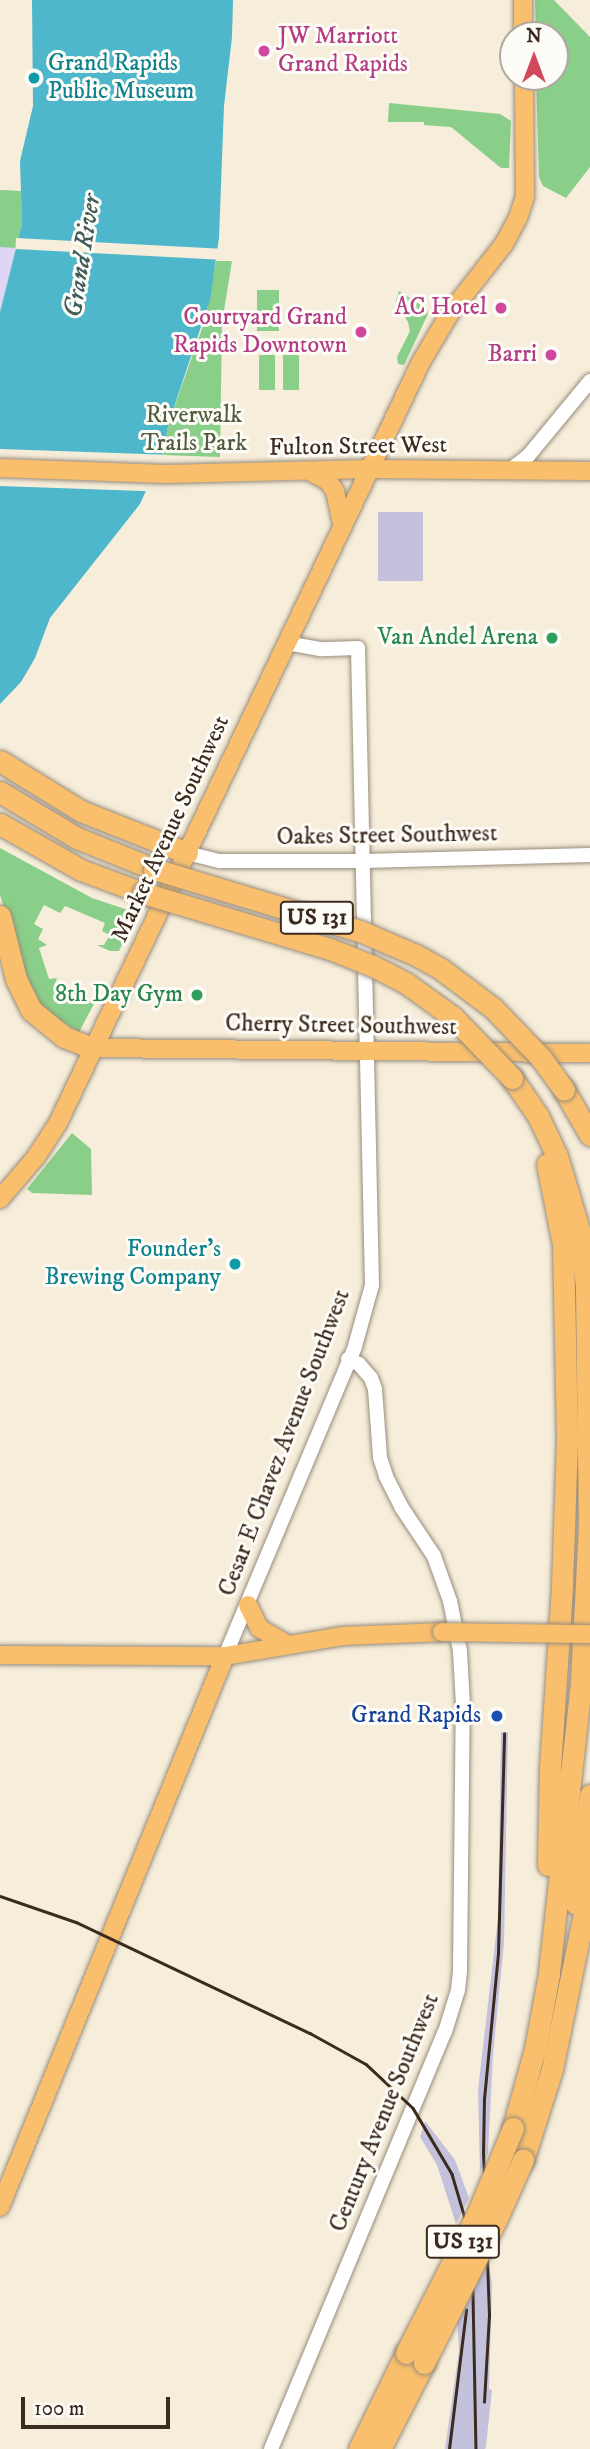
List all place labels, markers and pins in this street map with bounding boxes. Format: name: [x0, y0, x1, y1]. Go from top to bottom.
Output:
place label: JW Marriott Grand Rapids: [278, 23, 408, 79]
marker: JW Marriott Grand Rapids: [256, 43, 272, 59]
place label: Grand Rapids Public Museum: [48, 50, 194, 106]
marker: Grand Rapids Public Museum: [26, 70, 42, 86]
place label: AC Hotel: [395, 294, 487, 322]
marker: AC Hotel: [493, 300, 509, 316]
place label: Courtyard Grand Rapids Downtown: [173, 304, 347, 360]
marker: Courtyard Grand Rapids Downtown: [353, 324, 369, 340]
place label: Barri: [488, 341, 537, 369]
marker: Barri: [543, 347, 559, 363]
place label: Van Andel Arena: [378, 624, 538, 652]
marker: Van Andel Arena: [544, 630, 560, 646]
place label: 8th Day Gym: [55, 981, 183, 1009]
marker: 8th Day Gym: [189, 987, 205, 1003]
place label: Founder's Brewing Company: [45, 1236, 221, 1292]
marker: Founder's Brewing Company: [227, 1256, 243, 1272]
place label: Grand Rapids: [351, 1702, 481, 1730]
marker: Grand Rapids: [487, 1706, 507, 1726]

